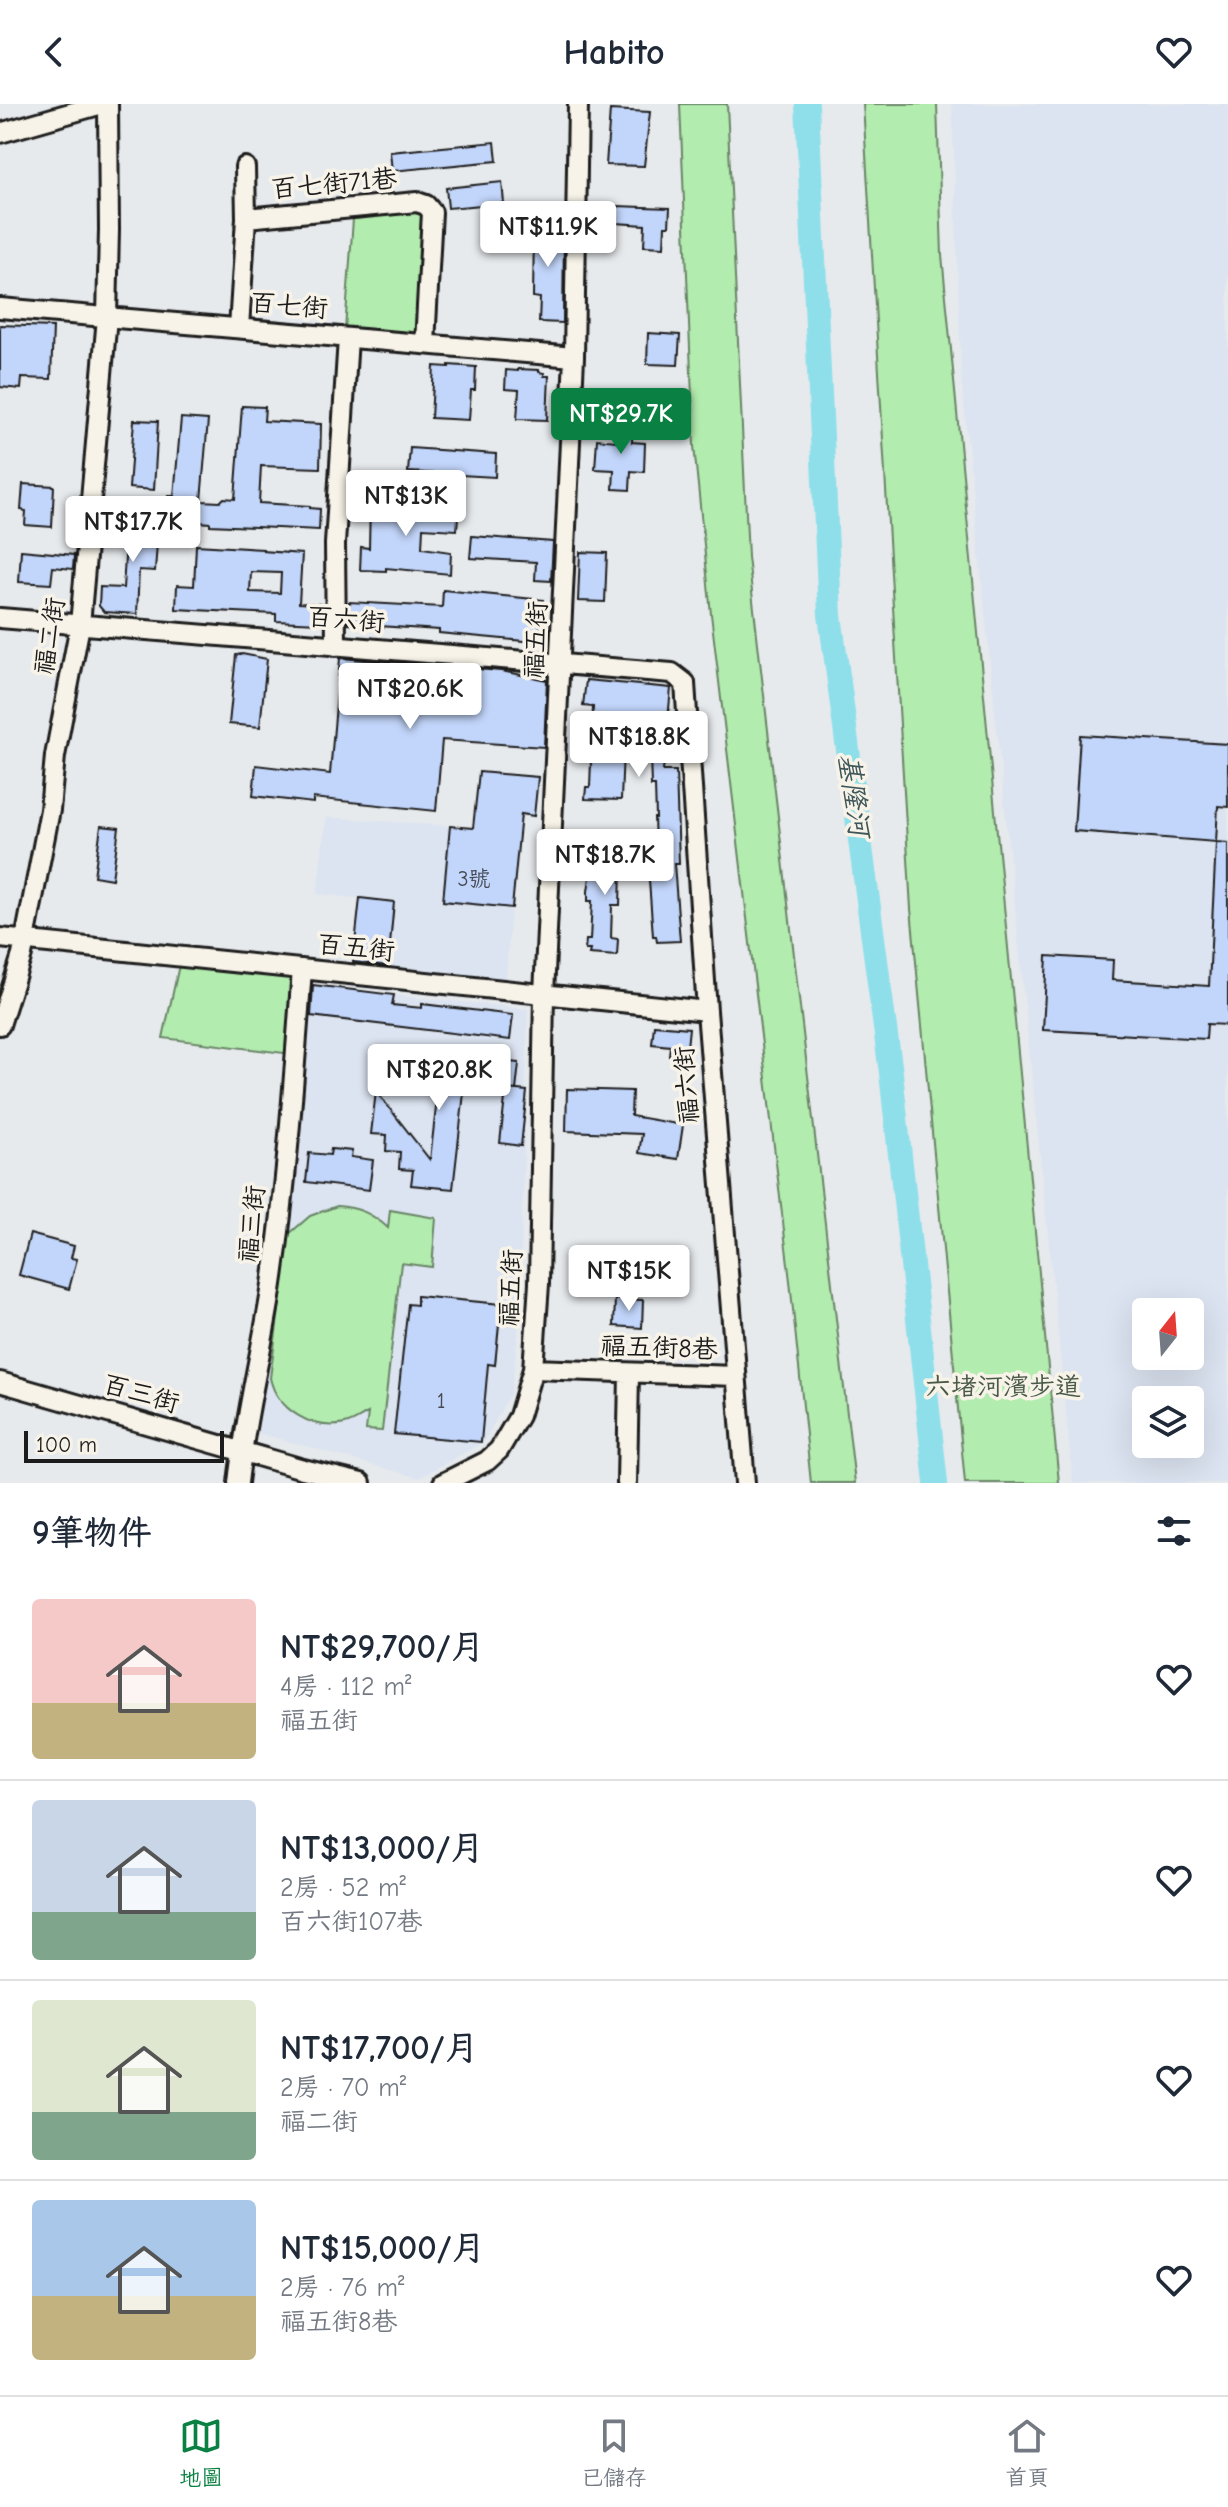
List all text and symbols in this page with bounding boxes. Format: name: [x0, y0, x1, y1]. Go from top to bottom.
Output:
icon: back: [32, 30, 76, 74]
icon: heart: [1152, 30, 1196, 74]
text: Habito: [563, 32, 665, 73]
street label: 百七街71巷: [270, 164, 398, 204]
pin: NT$11.9K: [465, 201, 631, 269]
text: NT$11.9K: [498, 212, 598, 242]
street label: 百七街: [249, 288, 329, 324]
pin: NT$29.7K: [538, 388, 704, 456]
text: NT$29.7K: [569, 399, 673, 429]
pin: NT$13K: [341, 470, 471, 538]
text: NT$13K: [364, 481, 448, 511]
pin: NT$17.7K: [50, 496, 216, 564]
text: NT$17.7K: [83, 507, 183, 537]
street label: 福二街: [29, 595, 71, 677]
street label: 福五街: [519, 600, 553, 680]
street label: 百六街: [306, 602, 386, 638]
pin: NT$20.6K: [327, 663, 493, 731]
text: NT$20.6K: [357, 674, 464, 704]
pin: NT$18.8K: [556, 711, 722, 779]
text: NT$18.8K: [588, 722, 690, 752]
water label: 基隆河: [832, 751, 876, 843]
pin: NT$18.7K: [522, 829, 688, 897]
text: NT$18.7K: [555, 840, 655, 870]
house number: 3號: [457, 866, 491, 892]
street label: 百五街: [316, 929, 396, 967]
pin: NT$20.8K: [356, 1044, 522, 1112]
street label: 福六街: [669, 1045, 705, 1125]
text: NT$20.8K: [386, 1055, 492, 1085]
street label: 福三街: [233, 1184, 271, 1264]
pin: NT$15K: [564, 1245, 694, 1313]
street label: 福五街: [494, 1248, 528, 1328]
text: NT$15K: [587, 1256, 671, 1286]
north arrow: [1132, 1298, 1204, 1370]
map controls: [1132, 1298, 1204, 1458]
street label: 福五街8巷: [600, 1331, 718, 1365]
street label: 百三街: [99, 1369, 183, 1419]
park label: 六堵河濱步道: [925, 1372, 1081, 1402]
button: layers: [1132, 1386, 1204, 1458]
house number: 1: [437, 1388, 445, 1414]
scale bar: [24, 1427, 224, 1463]
text: 100 m: [36, 1432, 97, 1458]
icon: filters: [1152, 1509, 1196, 1553]
text: 9筆物件: [32, 1513, 152, 1553]
text: NT$29,700/月: [280, 1627, 485, 1667]
icon: home: [96, 1631, 192, 1727]
icon: heart: [1152, 1657, 1196, 1701]
text: 4房 · 112 m²: [280, 1672, 411, 1702]
text: 福五街: [280, 1706, 358, 1736]
text: NT$13,000/月: [280, 1828, 484, 1868]
icon: home: [96, 1832, 192, 1928]
icon: heart: [1152, 1858, 1196, 1902]
text: 2房 · 52 m²: [280, 1873, 406, 1903]
text: 百六街107巷: [280, 1907, 422, 1937]
text: NT$17,700/月: [280, 2028, 479, 2068]
icon: home: [96, 2032, 192, 2128]
icon: heart: [1152, 2058, 1196, 2102]
text: 2房 · 70 m²: [280, 2073, 406, 2103]
text: 福二街: [280, 2107, 358, 2137]
text: NT$15,000/月: [280, 2228, 486, 2268]
icon: home: [96, 2232, 192, 2328]
icon: heart: [1152, 2258, 1196, 2302]
text: 2房 · 76 m²: [280, 2273, 404, 2303]
text: 福五街8巷: [280, 2307, 397, 2337]
tab: 地圖: [179, 2414, 223, 2491]
tab: 已儲存: [581, 2414, 647, 2491]
tab: 首頁: [1005, 2414, 1049, 2491]

